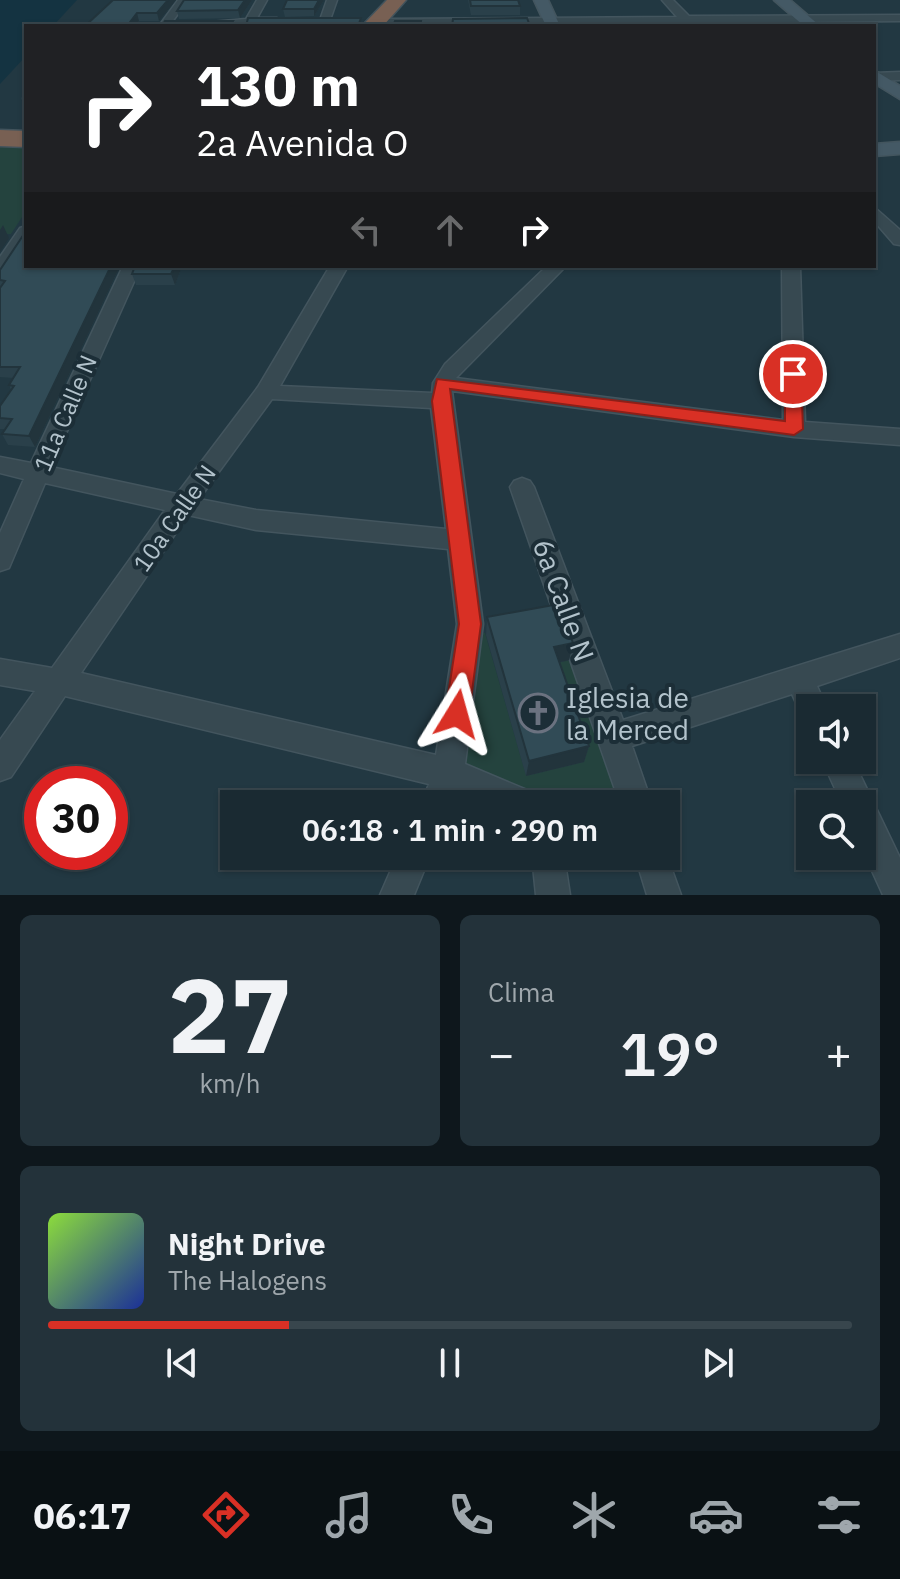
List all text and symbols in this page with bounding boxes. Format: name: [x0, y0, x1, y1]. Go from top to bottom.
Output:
text: 130 m: [196, 49, 360, 121]
icon: right: [64, 56, 168, 160]
text: 2a Avenida O: [196, 119, 408, 166]
icon: left: [344, 208, 388, 252]
icon: ahead: [428, 208, 472, 252]
icon: right: [512, 208, 556, 252]
pin: [759, 340, 827, 408]
street label: 11a Calle N: [26, 350, 104, 476]
icon: arrive: [771, 352, 815, 396]
street label: 10a Calle N: [125, 458, 223, 578]
street label: 6a Calle N: [525, 534, 603, 666]
position arrow: [415, 672, 499, 756]
place label: Iglesia de la Merced: [566, 679, 689, 748]
church icon: Iglesia de la Merced: [517, 692, 559, 734]
map controls: [796, 694, 876, 870]
button: sound: [796, 694, 876, 774]
speed limit sign: 30: [24, 766, 128, 870]
button: search: [796, 790, 876, 870]
text: 06:18 · 1 min · 290 m: [302, 810, 598, 849]
text: 27: [168, 946, 292, 1082]
text: Clima: [488, 975, 554, 1009]
text: 19°: [620, 1014, 720, 1093]
text: −: [488, 1025, 514, 1082]
text: +: [826, 1025, 852, 1082]
text: km/h: [199, 1066, 261, 1100]
text: Night Drive: [168, 1224, 326, 1263]
text: The Halogens: [168, 1263, 327, 1297]
icon: previous: [160, 1341, 204, 1385]
icon: pause: [428, 1341, 472, 1385]
icon: next: [696, 1341, 740, 1385]
icon: directions: [198, 1487, 254, 1543]
icon: music: [321, 1487, 377, 1543]
icon: phone: [443, 1487, 499, 1543]
icon: climate: [566, 1487, 622, 1543]
icon: car: [688, 1487, 744, 1543]
icon: filters: [811, 1487, 867, 1543]
text: 06:17: [33, 1492, 132, 1539]

